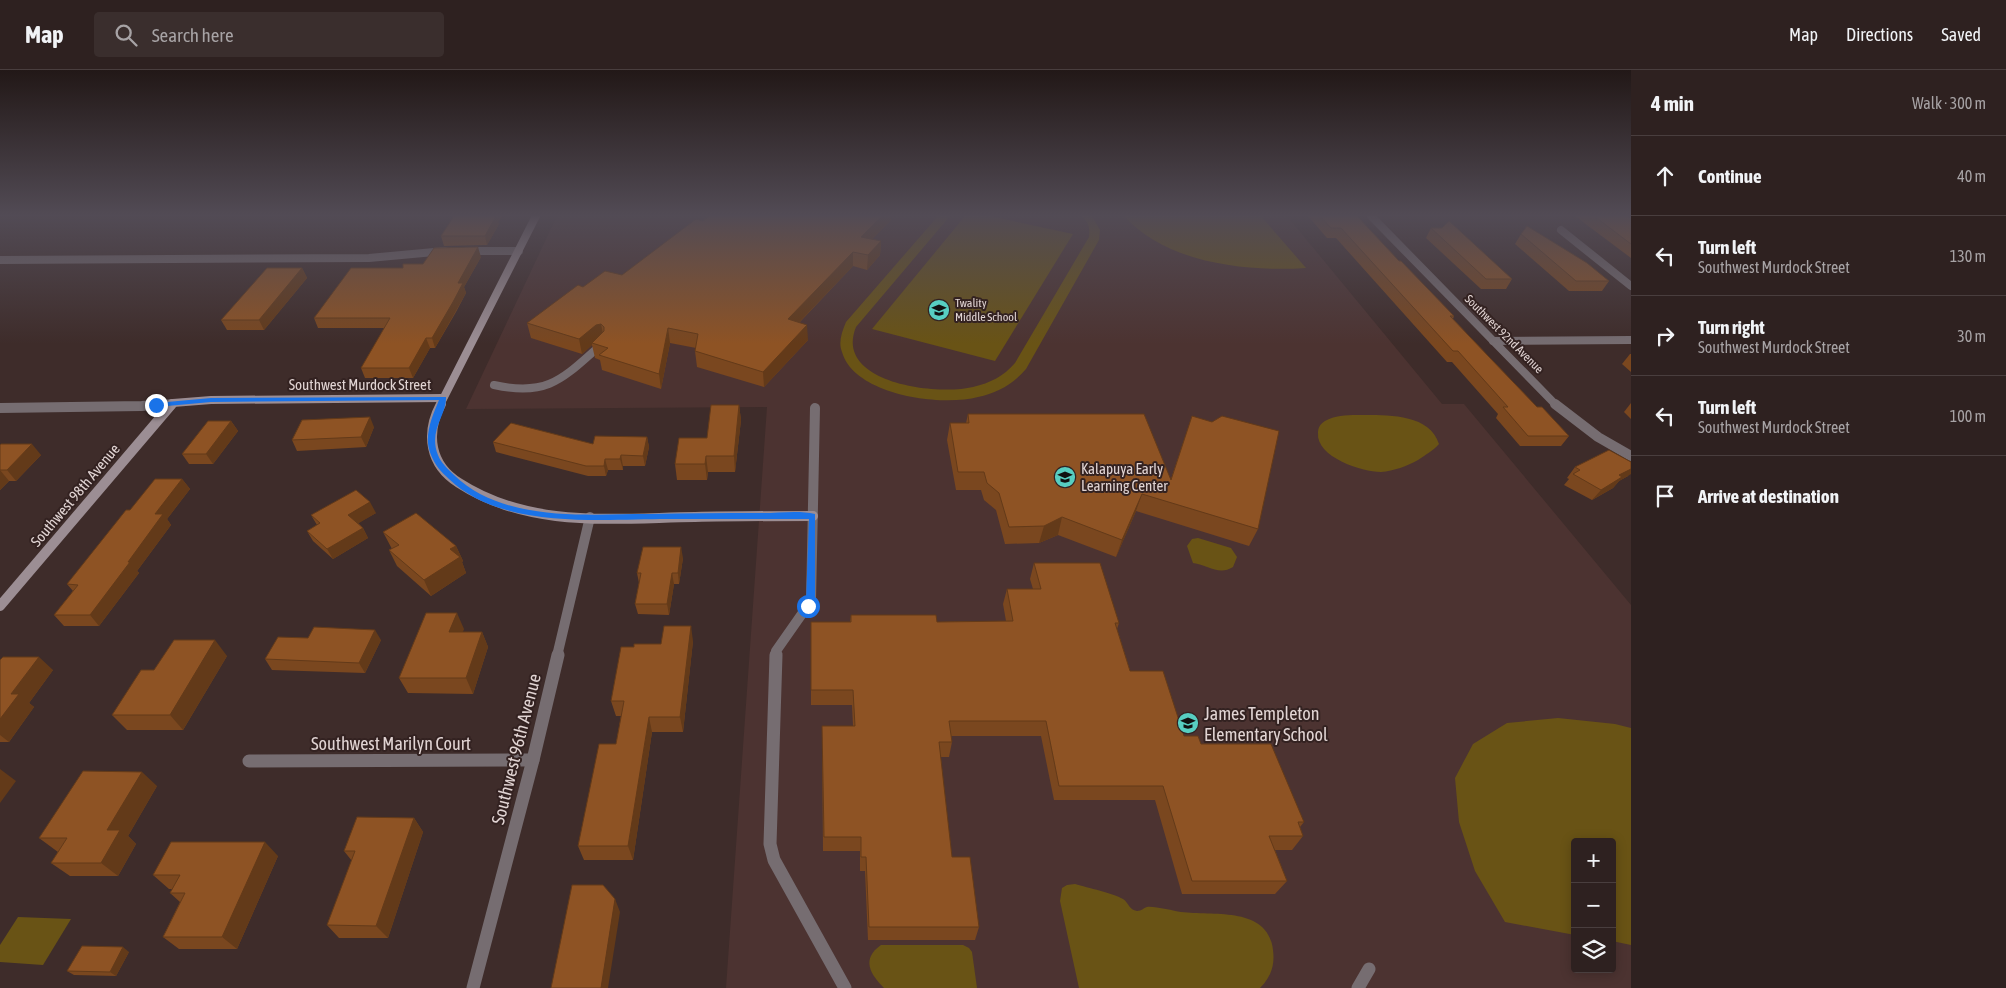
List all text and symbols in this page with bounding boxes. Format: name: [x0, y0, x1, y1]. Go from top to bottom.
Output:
search box: [94, 12, 444, 57]
text: Map: [25, 21, 64, 48]
icon: search: [112, 21, 140, 49]
text: Search here: [152, 24, 234, 46]
text: Map: [1789, 24, 1818, 45]
text: Directions: [1846, 24, 1913, 45]
text: Saved: [1941, 24, 1981, 45]
text: 4 min: [1651, 91, 1694, 115]
text: Walk · 300 m: [1912, 94, 1986, 112]
icon: ahead: [1651, 162, 1679, 190]
text: Continue: [1698, 165, 1762, 187]
text: 40 m: [1957, 167, 1986, 185]
text: Turn left: [1698, 236, 1756, 258]
icon: left: [1651, 242, 1679, 270]
text: 130 m: [1950, 247, 1986, 265]
text: Southwest Murdock Street: [1698, 258, 1850, 276]
street label: Southwest 92nd Avenue: [1462, 292, 1546, 376]
place label: Twality Middle School: [955, 296, 1018, 324]
school or university icon: Twality Middle School: [927, 298, 951, 322]
text: Turn right: [1698, 316, 1765, 338]
icon: right: [1651, 322, 1679, 350]
text: 30 m: [1957, 327, 1986, 345]
text: Southwest Murdock Street: [1698, 338, 1850, 356]
street label: Southwest Murdock Street: [289, 376, 431, 393]
route end: [145, 394, 168, 417]
text: Turn left: [1698, 396, 1756, 418]
icon: left: [1651, 402, 1679, 430]
text: 100 m: [1950, 407, 1986, 425]
text: Southwest Murdock Street: [1698, 418, 1850, 436]
street label: Southwest 98th Avenue: [27, 440, 123, 550]
place label: Kalapuya Early Learning Center: [1081, 460, 1168, 494]
school or university icon: Kalapuya Early Learning Center: [1053, 465, 1077, 489]
icon: arrive: [1651, 482, 1679, 510]
text: Arrive at destination: [1698, 485, 1839, 507]
route start: [797, 595, 820, 618]
street label: Southwest 96th Avenue: [487, 672, 545, 826]
place label: James Templeton Elementary School: [1204, 703, 1328, 745]
school or university icon: James Templeton Elementary School: [1176, 711, 1200, 735]
street label: Southwest Marilyn Court: [311, 733, 471, 754]
map controls: [1571, 838, 1616, 973]
button: +: [1571, 838, 1616, 883]
button: −: [1571, 883, 1616, 928]
button: layers: [1571, 928, 1616, 973]

